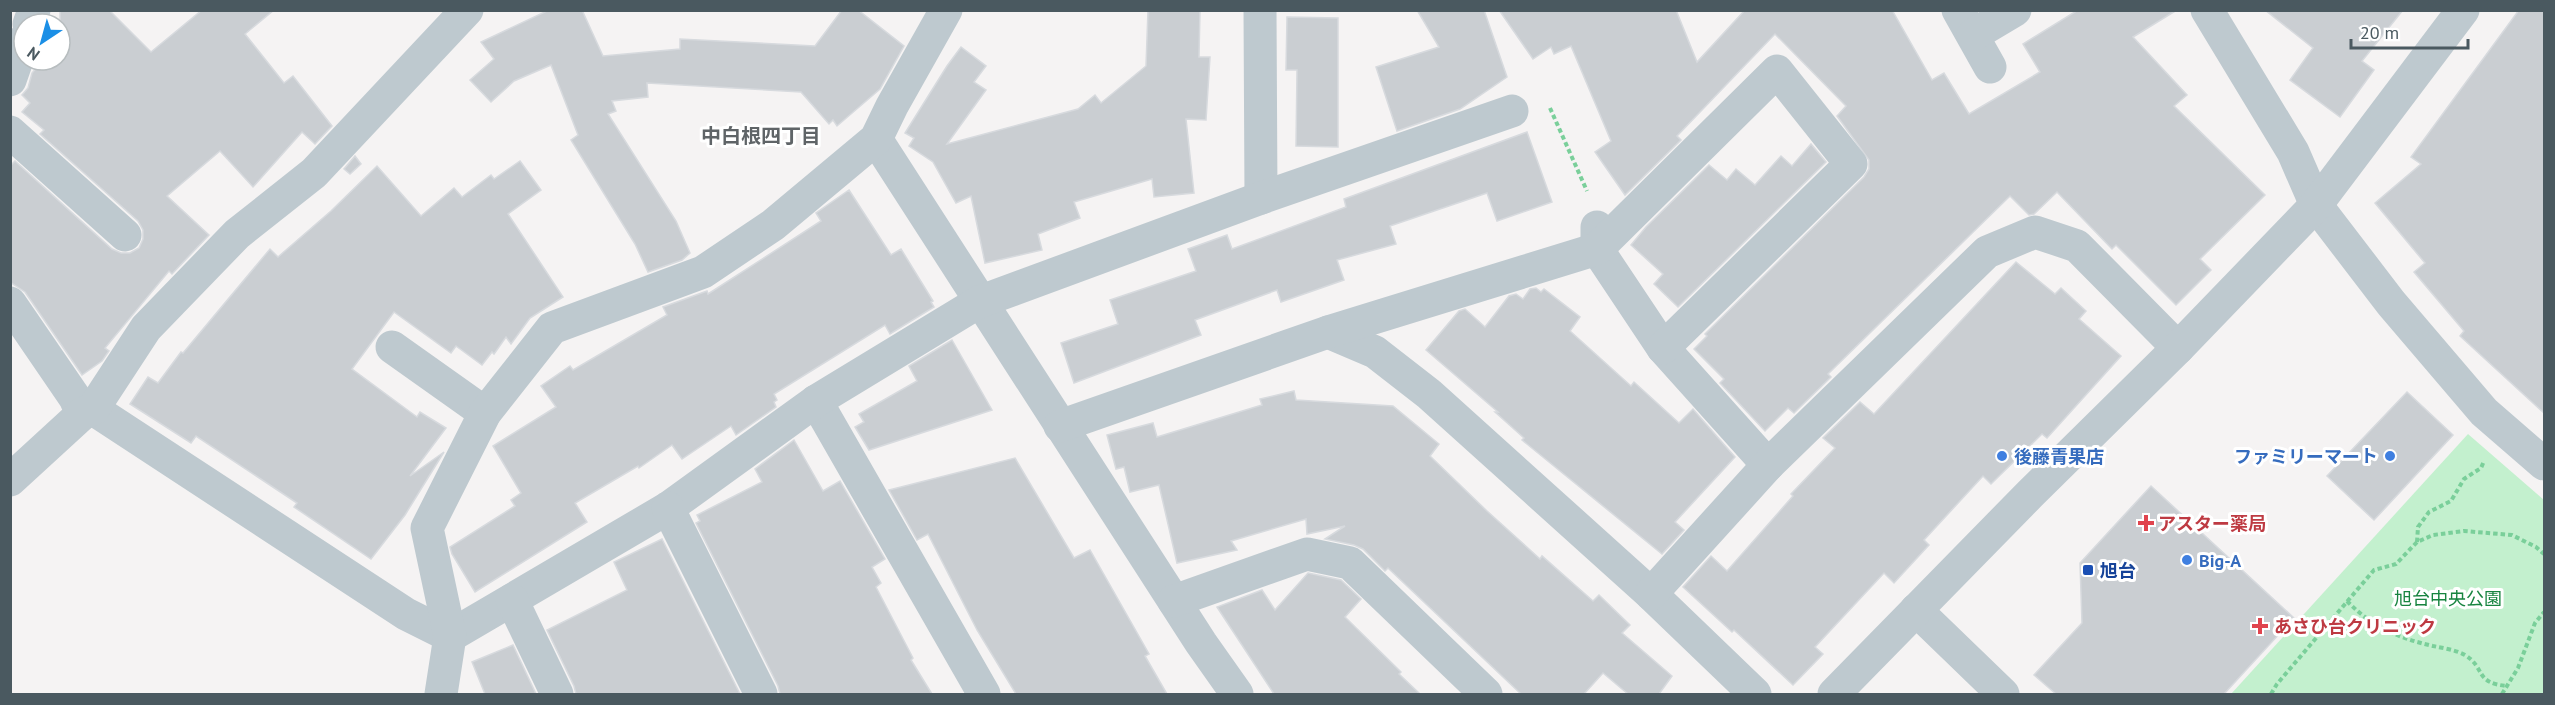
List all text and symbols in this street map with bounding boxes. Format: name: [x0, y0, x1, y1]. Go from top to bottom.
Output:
north arrow: [12, 12, 72, 72]
scale bar: [2351, 12, 2468, 50]
text: 20 m: [2360, 21, 2399, 44]
text: N: [23, 43, 43, 65]
district label: 中白根四丁目: [701, 123, 821, 149]
place label: 後藤青果店: [2014, 445, 2104, 468]
place label: ファミリーマート: [2234, 445, 2378, 468]
marker: 後藤青果店: [1995, 449, 2009, 463]
marker: ファミリーマート: [2383, 449, 2397, 463]
place label: アスター薬局: [2158, 512, 2266, 535]
marker: アスター薬局: [2139, 516, 2153, 530]
place label: Big-A: [2199, 549, 2241, 572]
marker: Big-A: [2180, 553, 2194, 567]
place label: 旭台: [2100, 559, 2136, 582]
marker: 旭台: [2081, 563, 2095, 577]
park label: 旭台中央公園: [2394, 587, 2502, 610]
place label: あさひ台クリニック: [2274, 615, 2436, 638]
marker: あさひ台クリニック: [2251, 617, 2269, 635]

